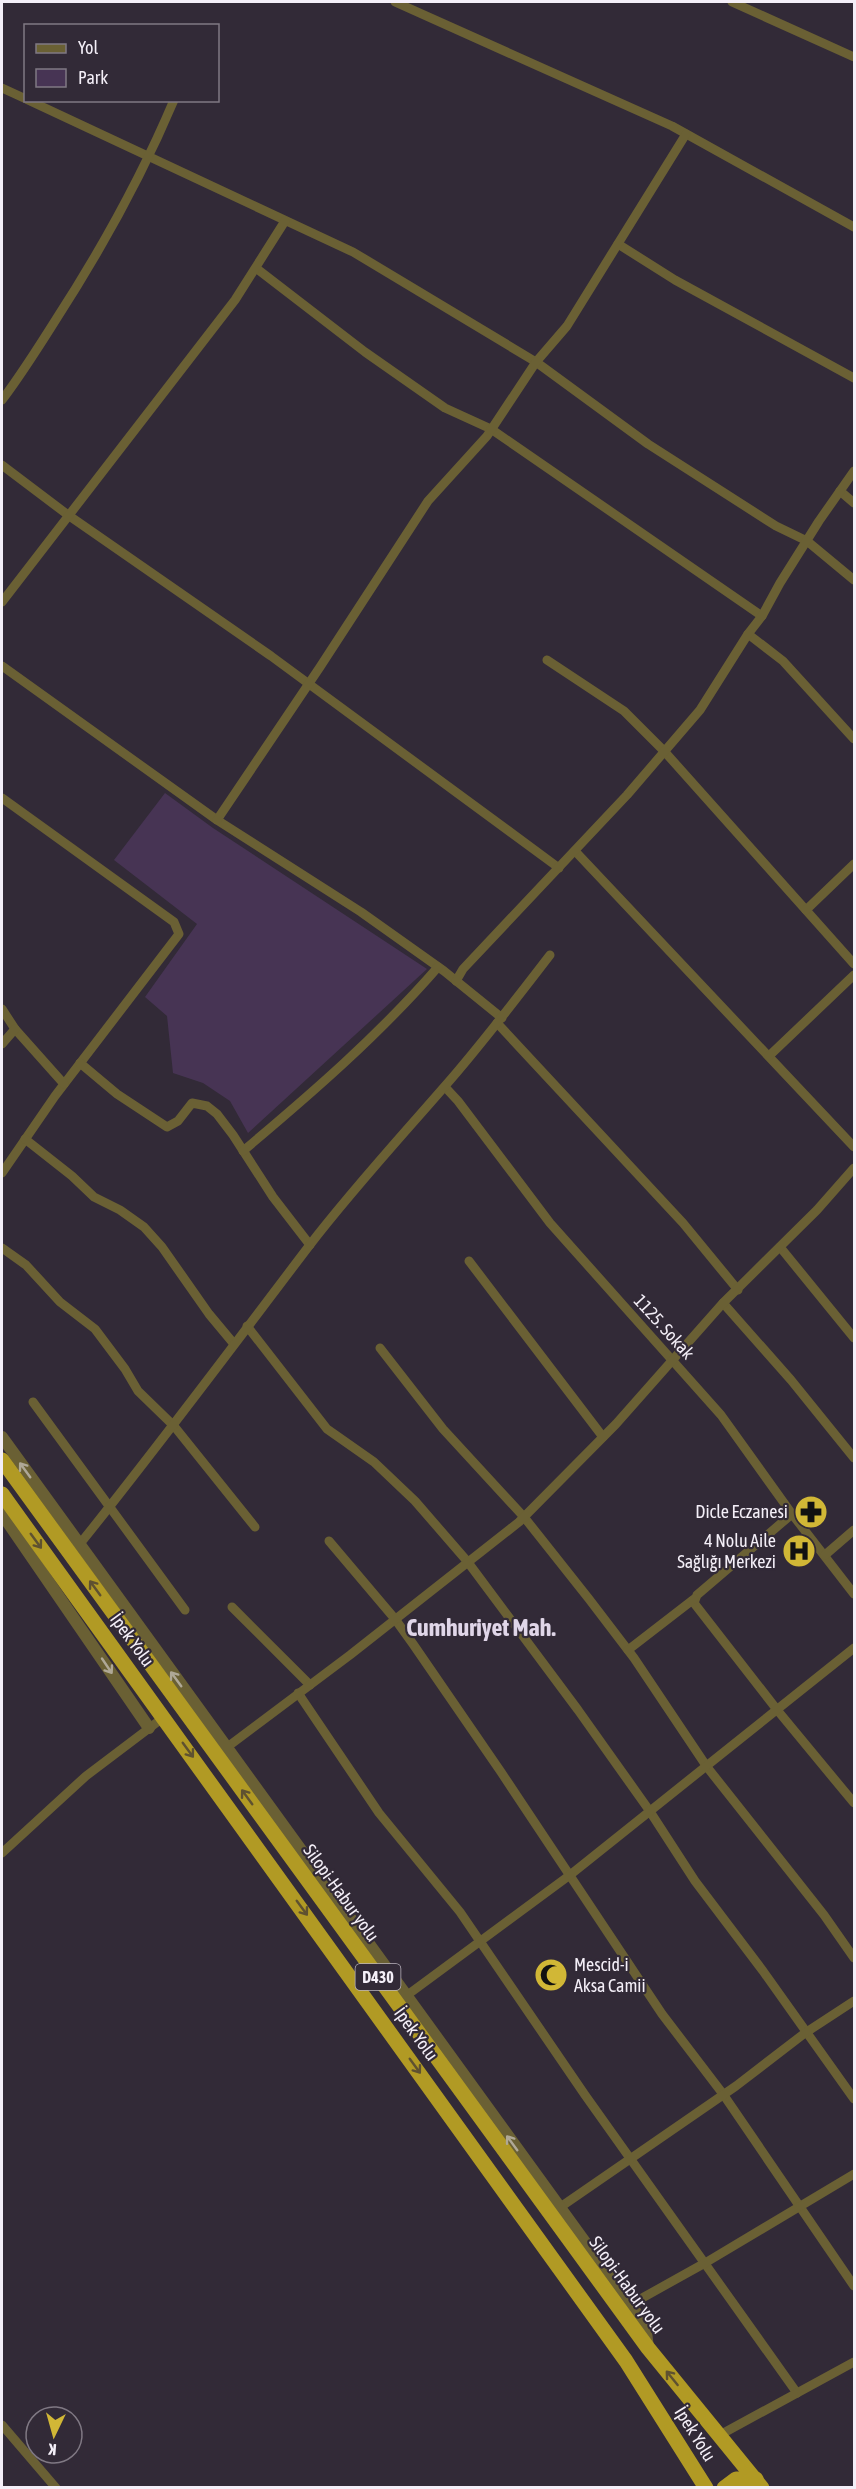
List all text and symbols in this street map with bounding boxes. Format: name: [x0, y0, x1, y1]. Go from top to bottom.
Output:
legend: [24, 24, 219, 102]
text: Yol: [78, 37, 98, 58]
text: Park: [78, 67, 108, 88]
street label: 1125. Sokak: [630, 1290, 699, 1363]
one-way arrow: [19, 1463, 31, 1479]
pharmacy icon: Dicle Eczanesi: [793, 1494, 829, 1530]
place label: Dicle Eczanesi: [695, 1501, 788, 1522]
place label: 4 Nolu Aile Sağlığı Merkezi: [677, 1530, 776, 1572]
one-way arrow: [30, 1532, 42, 1548]
hospital icon: 4 Nolu Aile Sağlığı Merkezi: [781, 1533, 817, 1569]
one-way arrow: [88, 1581, 101, 1597]
street label: İpek Yolu: [106, 1609, 159, 1670]
district label: Cumhuriyet Mah.: [406, 1614, 556, 1641]
one-way arrow: [101, 1657, 113, 1674]
one-way arrow: [170, 1672, 182, 1688]
one-way arrow: [181, 1741, 194, 1757]
one-way arrow: [240, 1789, 253, 1805]
street label: Silopi-Habur yolu: [299, 1840, 384, 1945]
one-way arrow: [295, 1899, 308, 1915]
place label: Mescid-i Aksa Camii: [574, 1954, 646, 1996]
mosque icon: Mescid-i Aksa Camii: [533, 1957, 569, 1993]
road number: D430: [356, 1964, 400, 1990]
street label: İpek Yolu: [390, 2003, 443, 2064]
one-way arrow: [409, 2058, 421, 2074]
one-way arrow: [506, 2136, 518, 2152]
street label: Silopi-Habur yolu: [585, 2232, 670, 2337]
one-way arrow: [665, 2370, 678, 2386]
street label: İpek Yolu: [670, 2402, 720, 2465]
north arrow: [24, 2405, 84, 2465]
text: K: [48, 2441, 57, 2459]

